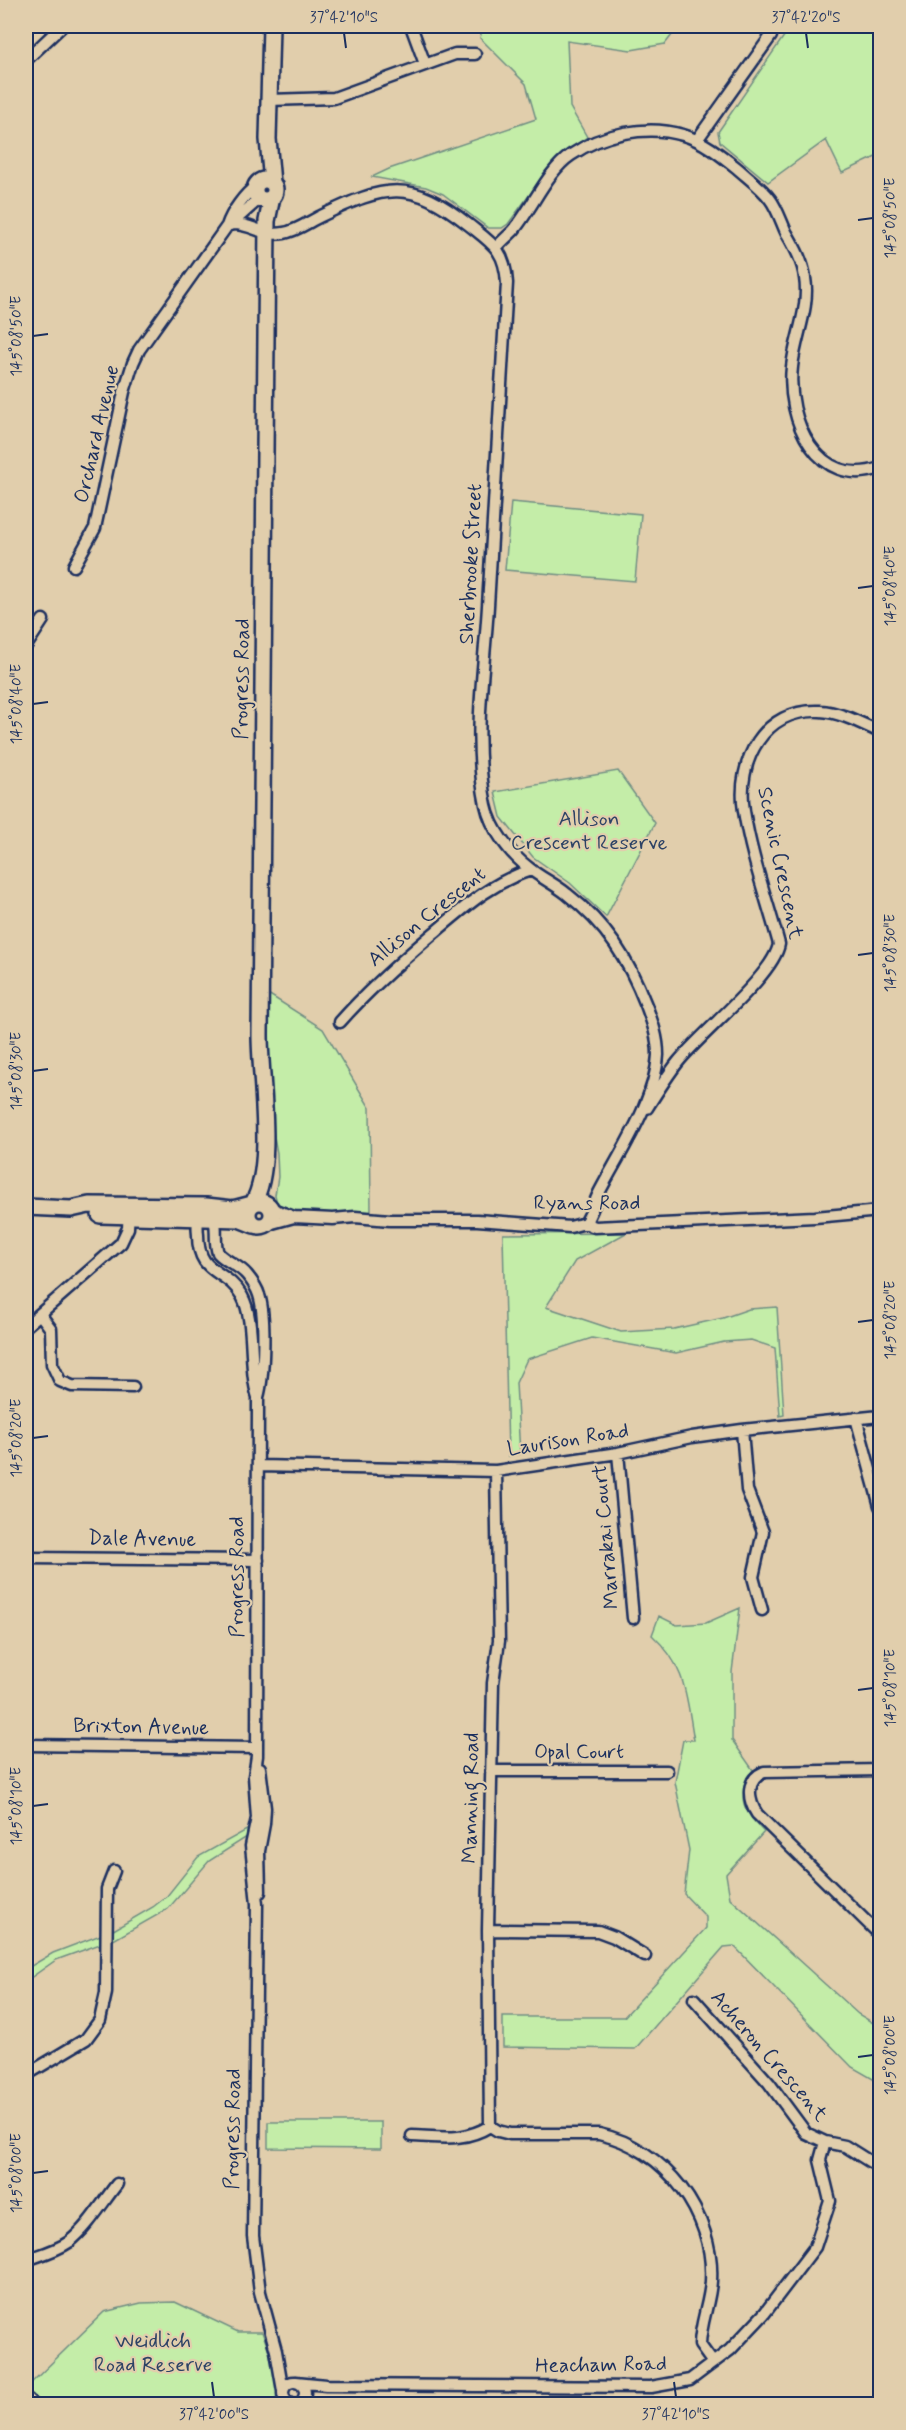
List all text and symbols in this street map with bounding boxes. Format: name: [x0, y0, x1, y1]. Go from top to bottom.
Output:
text: 37°42'10"S: [310, 8, 378, 28]
text: 37°42'20"S: [772, 8, 840, 28]
text: 145°08'50"E: [881, 177, 901, 258]
text: 145°08'50"E: [7, 295, 27, 376]
street label: Orchard Avenue: [68, 362, 126, 506]
street label: Sherbrooke Street: [453, 483, 489, 645]
text: 145°08'40"E: [881, 545, 901, 626]
street label: Progress Road: [227, 618, 257, 740]
text: 145°08'40"E: [7, 663, 27, 744]
street label: Scenic Crescent: [750, 784, 810, 942]
park label: Allison Crescent Reserve: [511, 805, 667, 857]
street label: Allison Crescent: [362, 861, 492, 973]
text: 145°08'30"E: [881, 913, 901, 992]
text: 145°08'30"E: [7, 1031, 27, 1110]
street label: Ryans Road: [533, 1189, 641, 1217]
text: 145°08'20"E: [881, 1280, 901, 1360]
text: 145°08'20"E: [7, 1398, 27, 1478]
street label: Laurison Road: [505, 1417, 631, 1463]
street label: Marrakai Court: [586, 1463, 626, 1611]
street label: Progress Road: [223, 1516, 251, 1638]
street label: Dale Avenue: [88, 1524, 197, 1554]
text: 145°08'10"E: [881, 1649, 901, 1727]
street label: Brixton Avenue: [73, 1712, 209, 1742]
street label: Manning Road: [456, 1732, 488, 1864]
street label: Opal Court: [534, 1738, 624, 1766]
text: 145°08'10"E: [7, 1767, 27, 1845]
street label: Acheron Crescent: [704, 1984, 834, 2128]
text: 145°08'00"E: [881, 2015, 901, 2095]
street label: Progress Road: [218, 2068, 248, 2190]
text: 145°08'00"E: [7, 2133, 27, 2213]
park label: Weidlich Road Reserve: [94, 2327, 212, 2379]
street label: Heacham Road: [535, 2350, 667, 2380]
text: 37°42'00"S: [179, 2405, 249, 2425]
text: 37°42'10"S: [642, 2405, 710, 2425]

